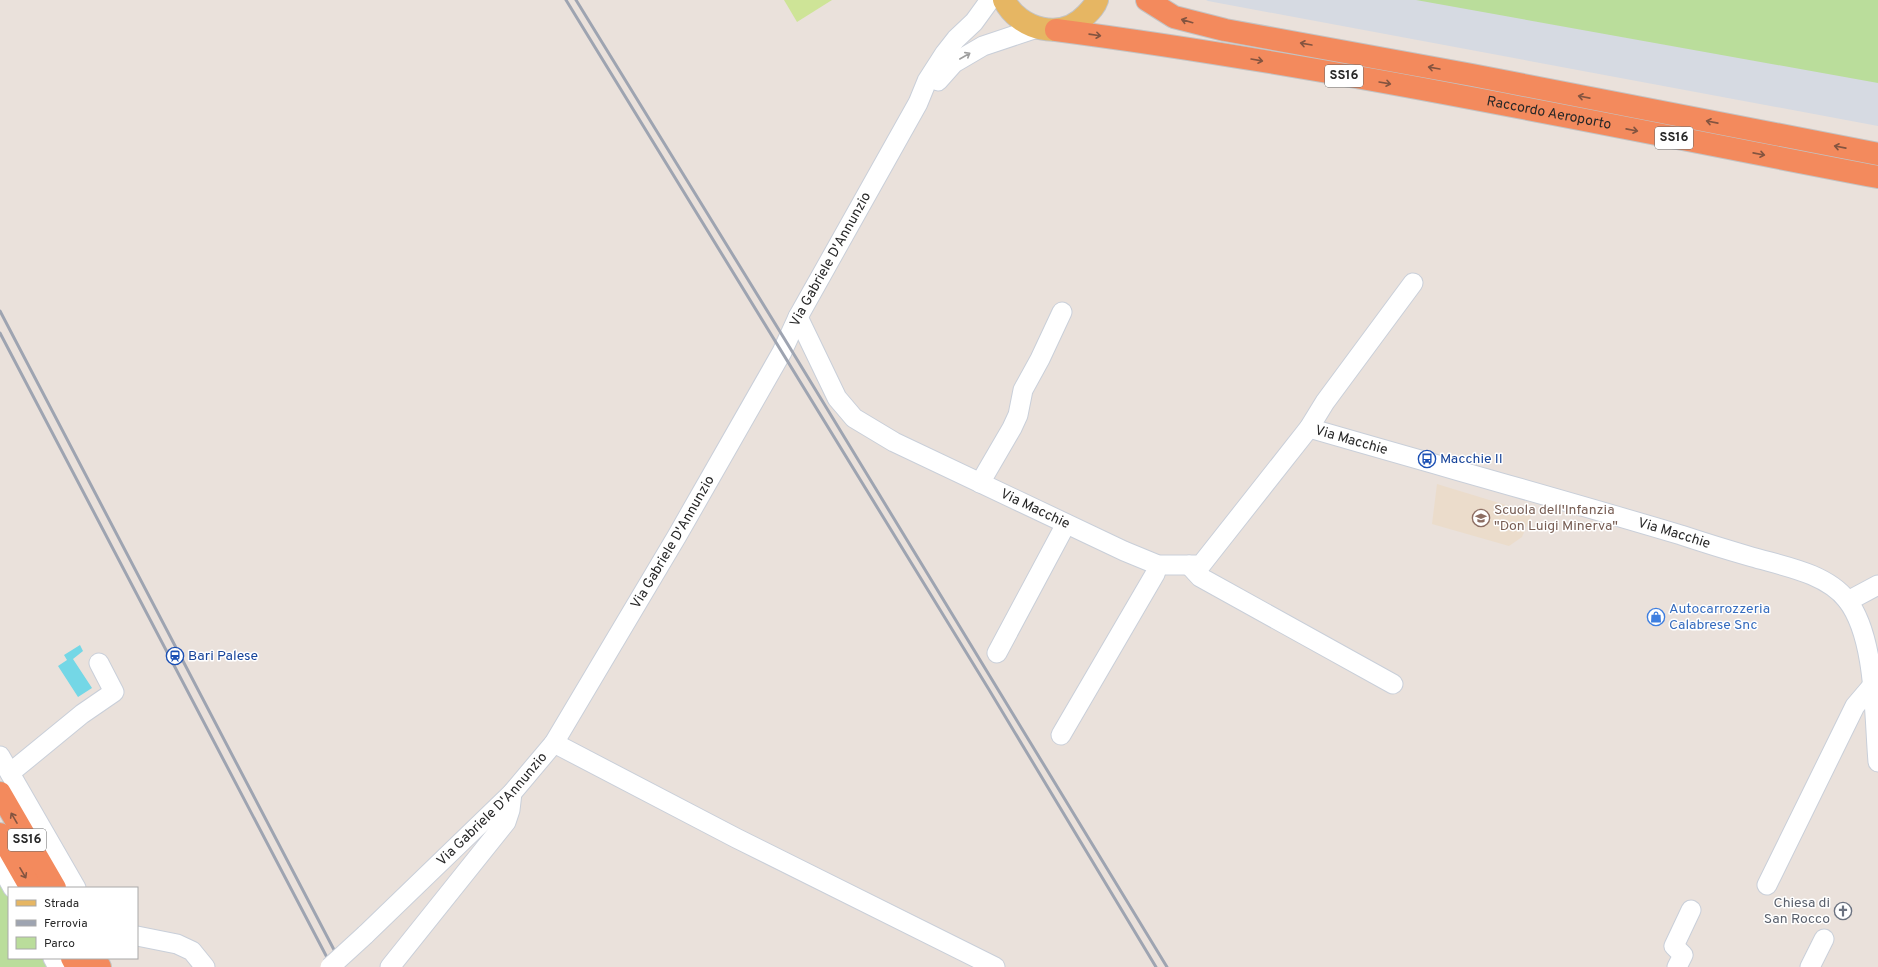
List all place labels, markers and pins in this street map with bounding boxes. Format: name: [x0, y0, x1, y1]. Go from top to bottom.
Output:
bus stop icon: Macchie II: [1417, 449, 1437, 469]
place label: Macchie II: [1440, 451, 1503, 468]
place label: Scuola dell'Infanzia "Don Luigi Minerva": [1494, 502, 1618, 535]
school or university icon: Scuola dell'Infanzia "Don Luigi Minerva": [1471, 508, 1491, 528]
place label: Autocarrozzeria Calabrese Snc: [1669, 601, 1770, 634]
shop icon: Autocarrozzeria Calabrese Snc: [1646, 607, 1666, 627]
station icon: Bari Palese: [165, 646, 185, 666]
place label: Bari Palese: [188, 648, 258, 665]
place label: Chiesa di San Rocco: [1764, 895, 1830, 928]
church icon: Chiesa di San Rocco: [1833, 901, 1853, 921]

